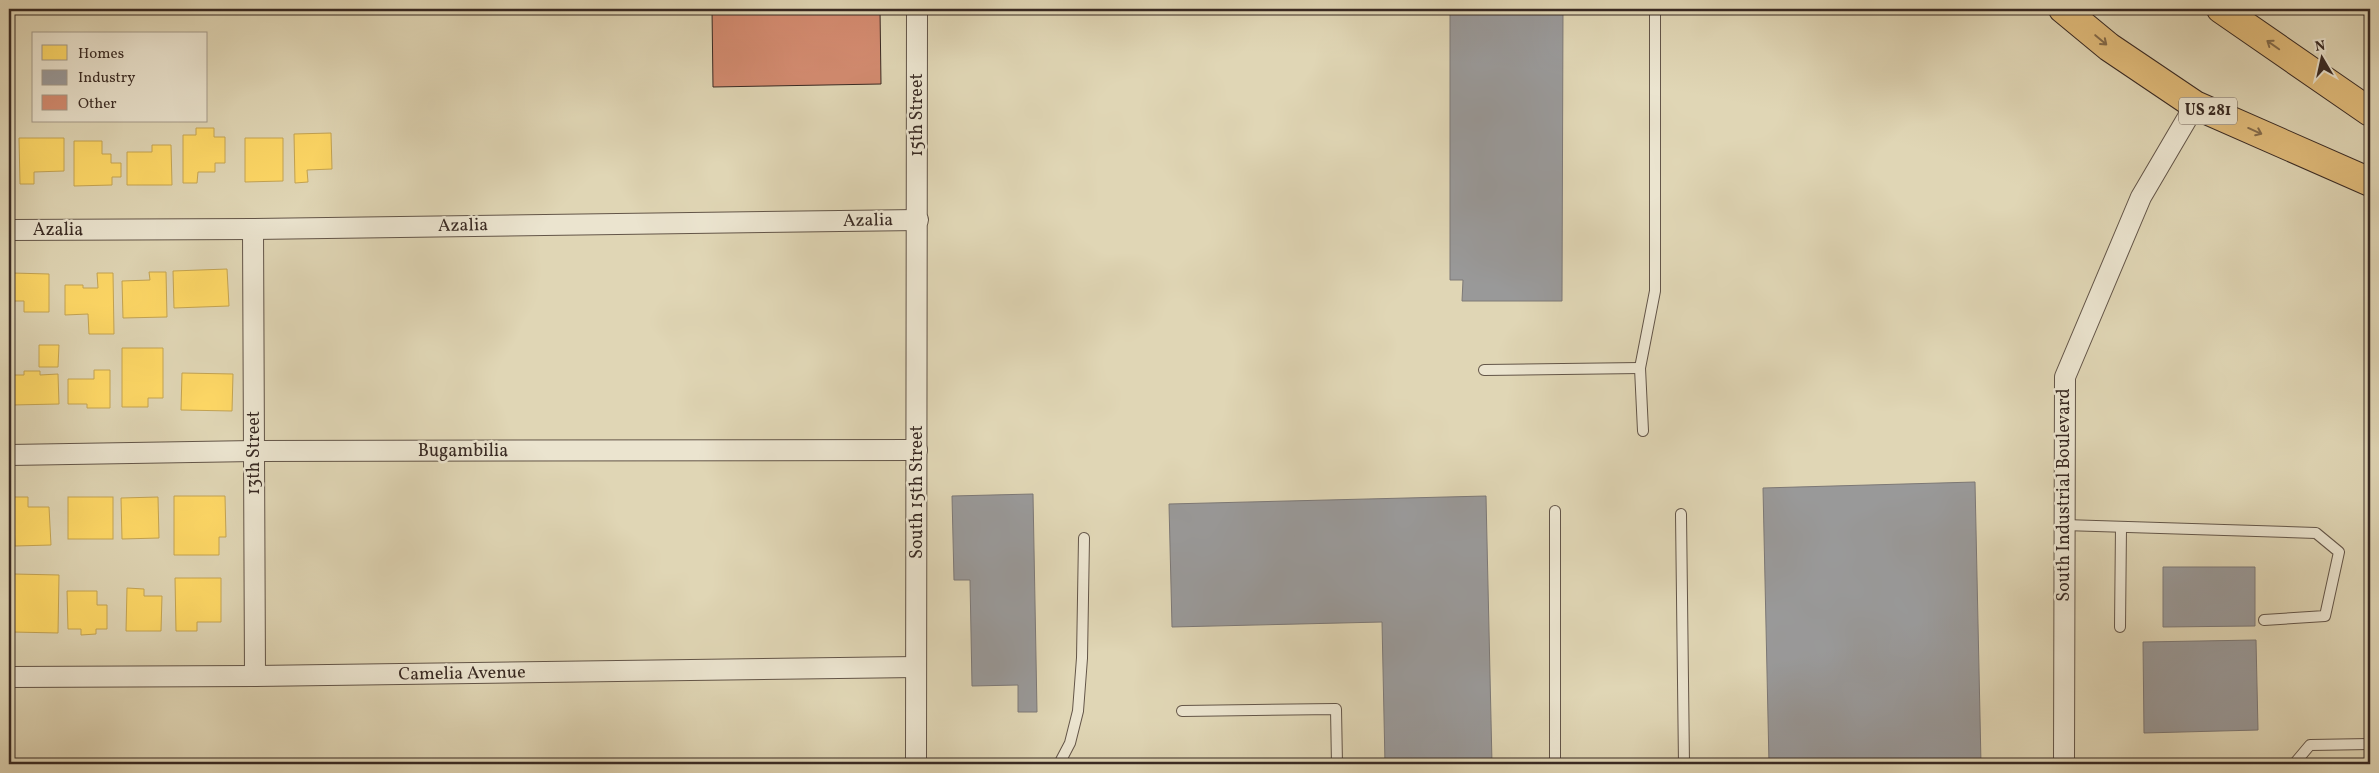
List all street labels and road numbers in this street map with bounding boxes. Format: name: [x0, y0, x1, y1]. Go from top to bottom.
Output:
street label: 15th Street: [905, 73, 930, 157]
road number: US 281: [2179, 98, 2237, 124]
street label: Azalia: [843, 208, 893, 234]
street label: Azalia: [438, 213, 488, 239]
street label: Azalia: [33, 218, 83, 243]
street label: South Industrial Boulevard: [2052, 388, 2077, 602]
street label: 13th Street: [242, 411, 267, 495]
street label: South 15th Street: [905, 425, 930, 559]
street label: Bugambilia: [418, 439, 508, 464]
street label: Camelia Avenue: [398, 660, 526, 688]

